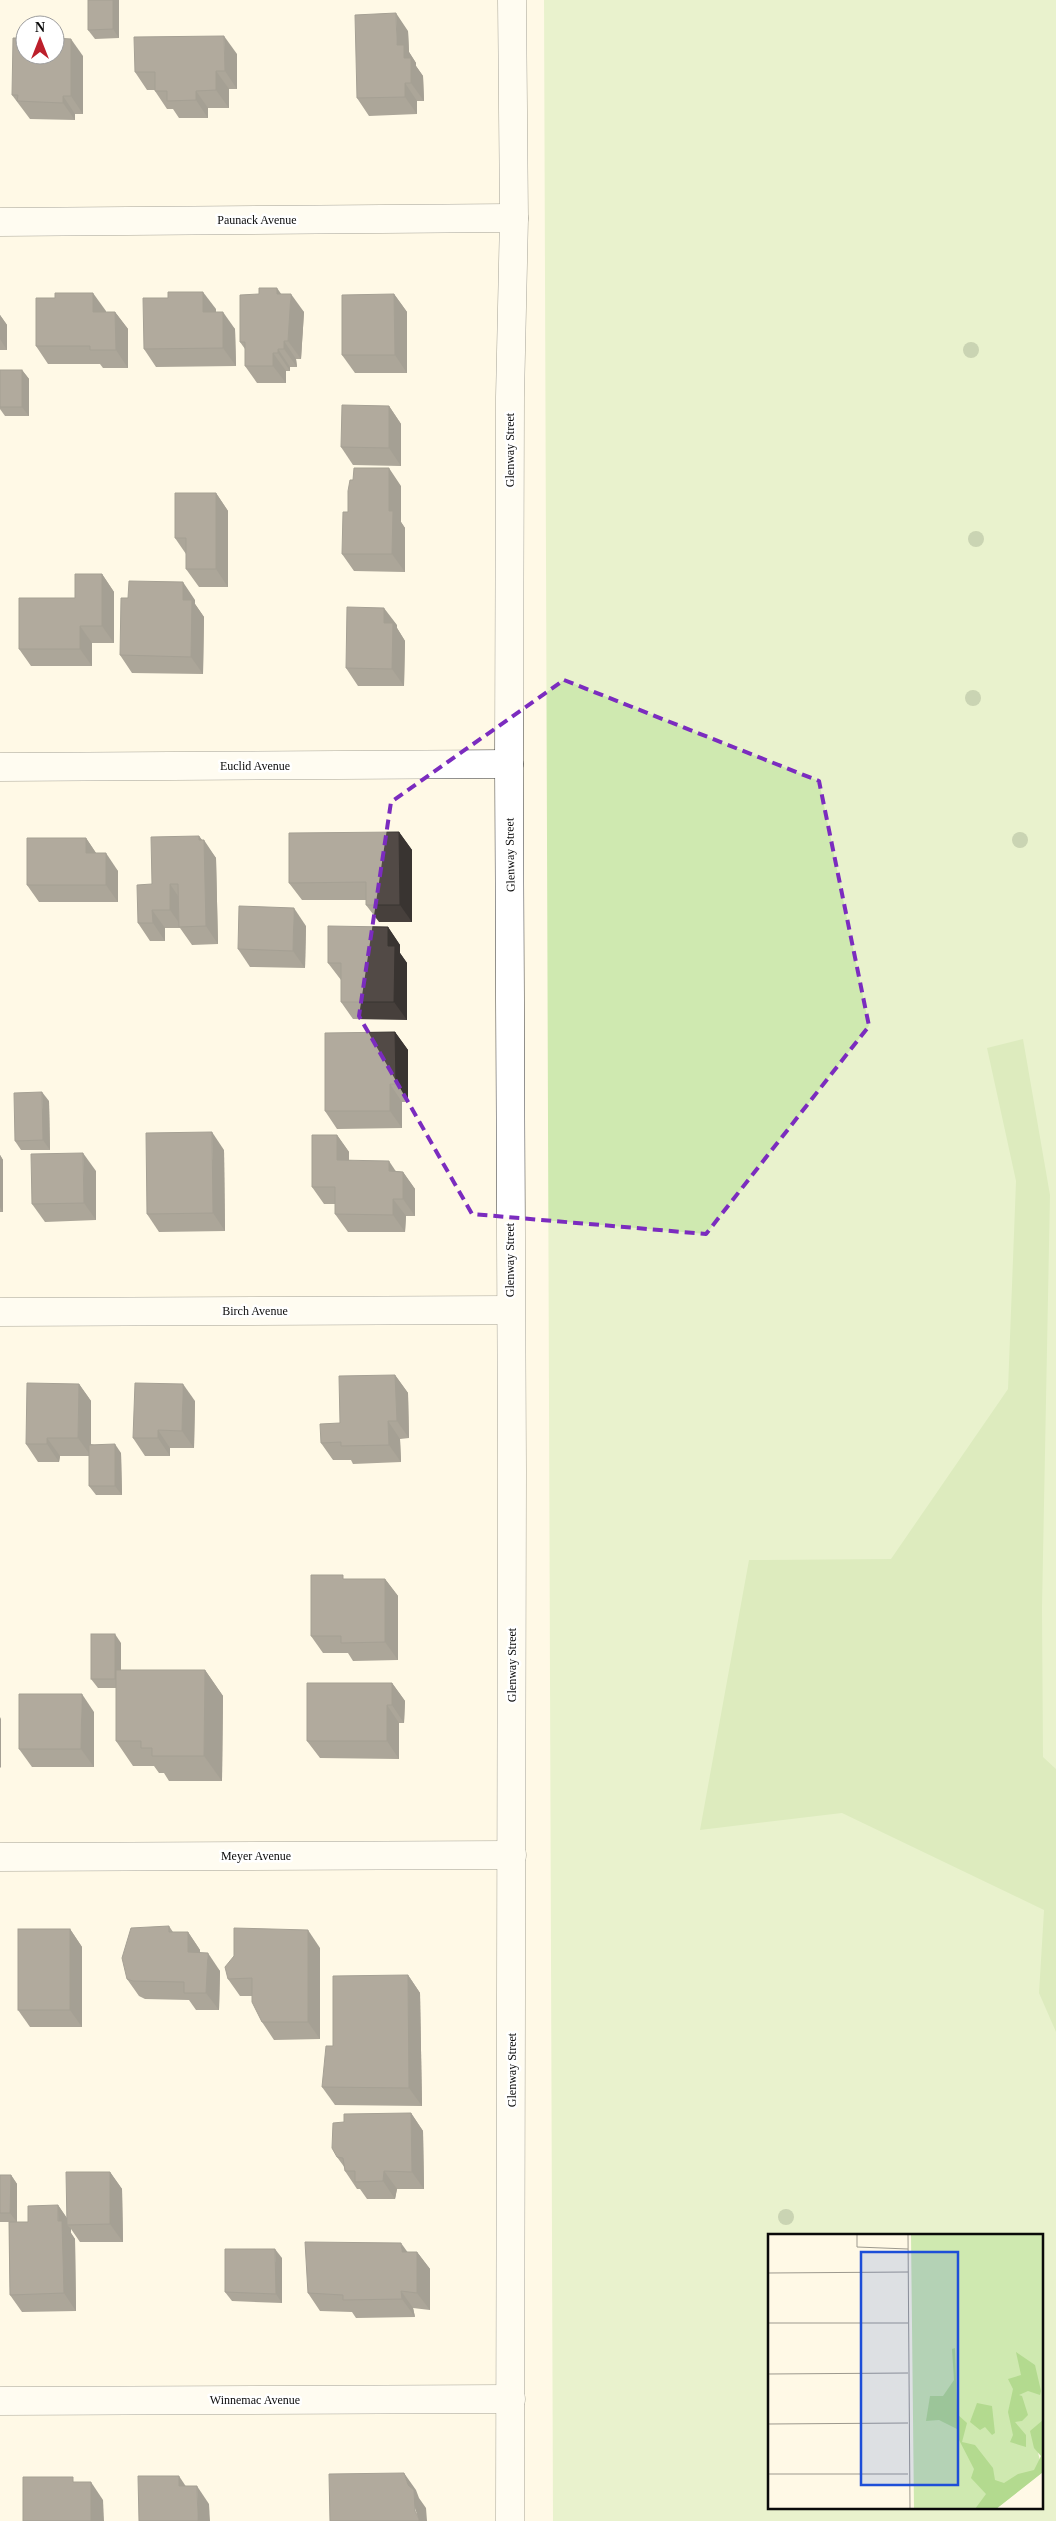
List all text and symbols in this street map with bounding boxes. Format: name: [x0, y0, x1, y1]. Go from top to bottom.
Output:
north arrow: [15, 15, 65, 65]
text: N: [35, 20, 45, 35]
street label: Paunack Avenue: [217, 213, 297, 227]
street label: Glenway Street: [503, 412, 517, 487]
street label: Euclid Avenue: [220, 759, 290, 773]
street label: Glenway Street: [502, 817, 518, 892]
street label: Glenway Street: [503, 1222, 517, 1297]
street label: Birch Avenue: [222, 1304, 288, 1318]
street label: Glenway Street: [505, 1627, 519, 1702]
street label: Meyer Avenue: [221, 1849, 291, 1863]
street label: Glenway Street: [505, 2032, 519, 2107]
inset map: [768, 2234, 1044, 2508]
street label: Winnemac Avenue: [210, 2393, 300, 2407]

